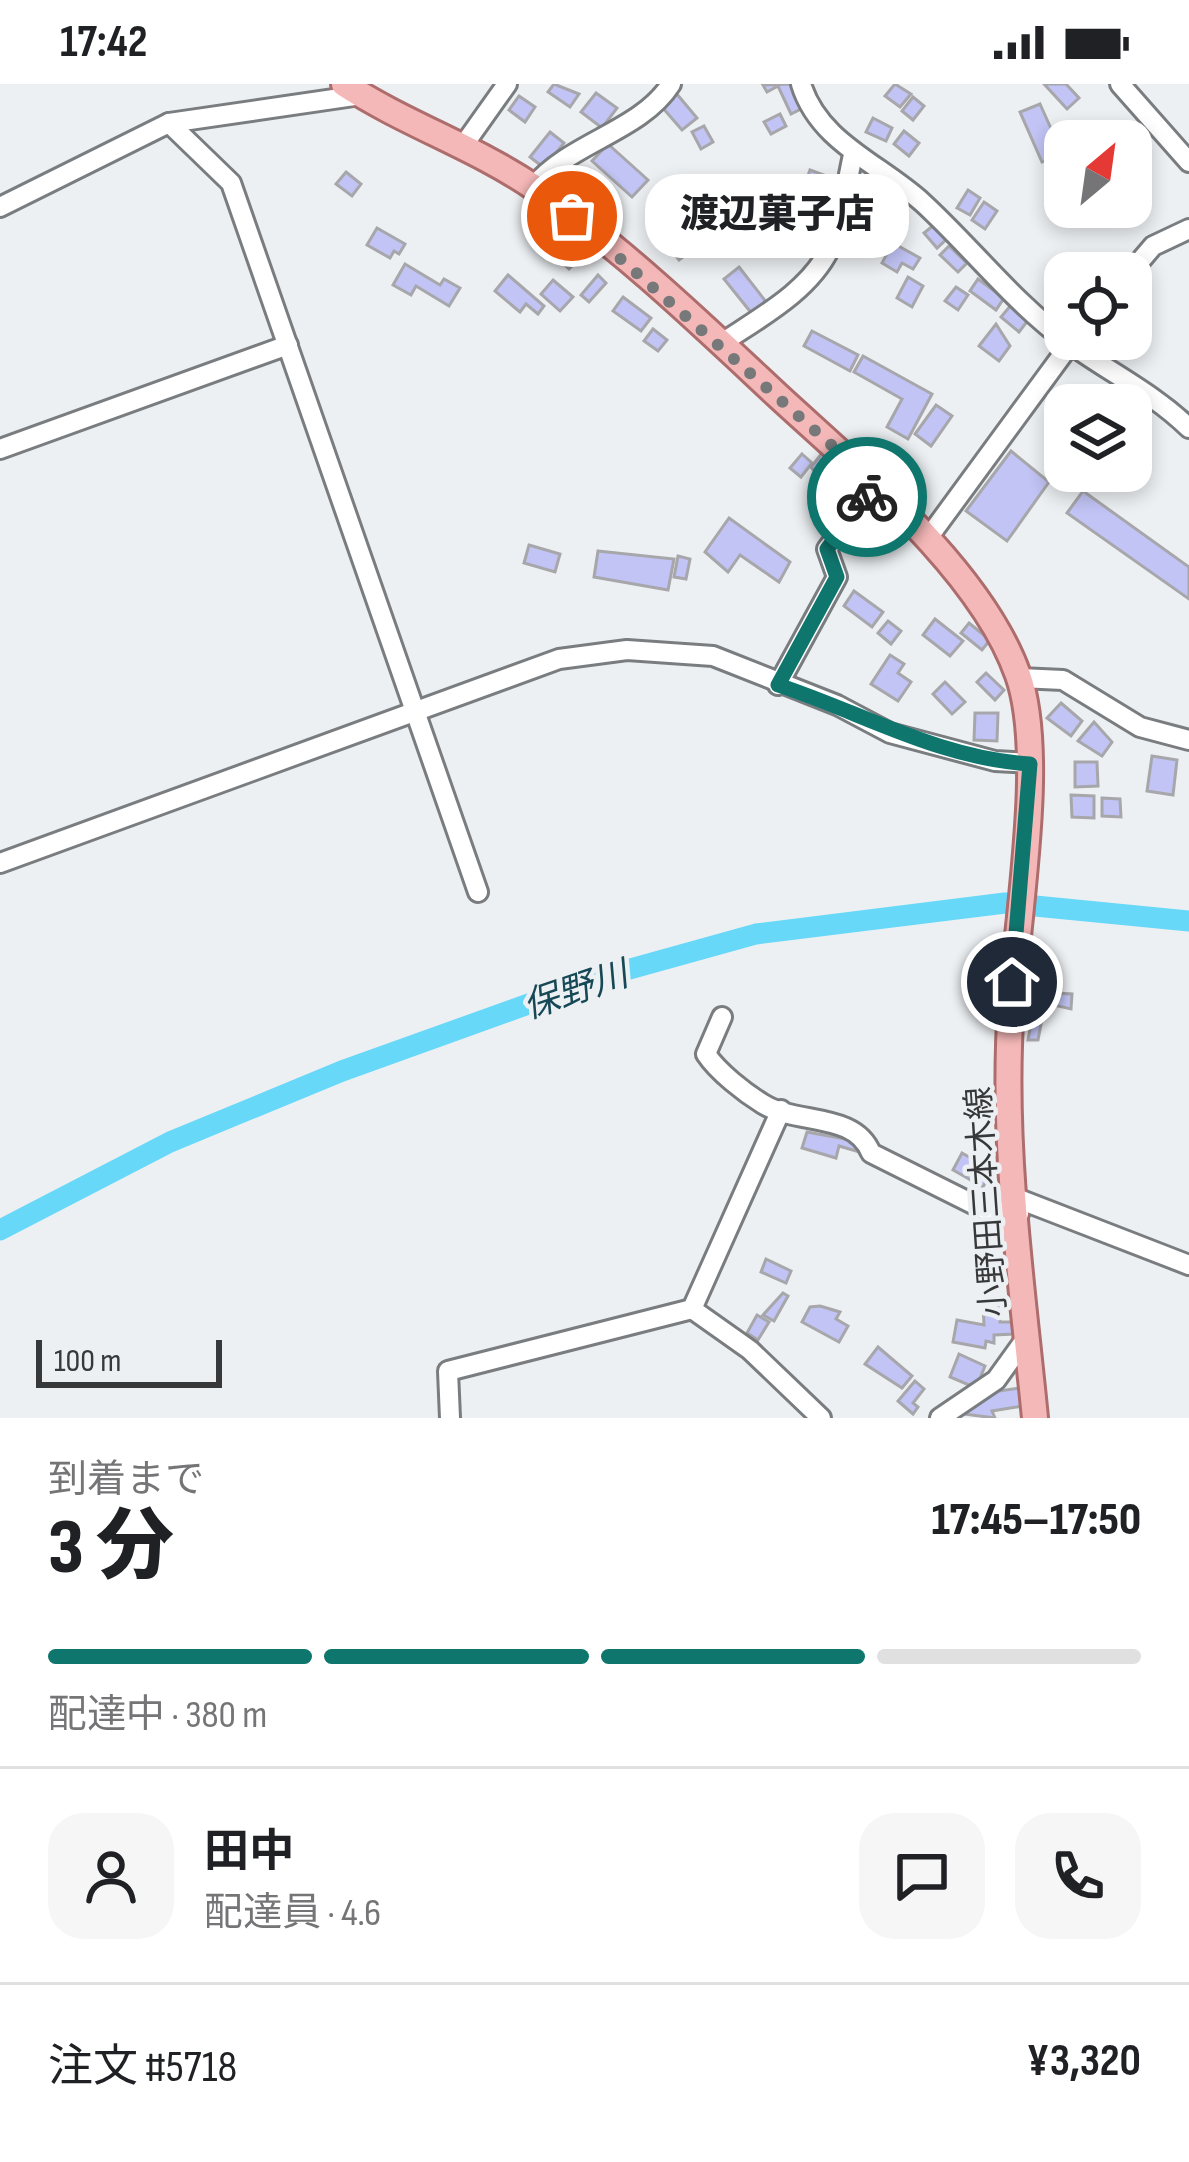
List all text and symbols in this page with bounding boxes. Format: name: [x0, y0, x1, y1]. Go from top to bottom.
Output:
text: 17:42: [60, 15, 148, 70]
north arrow: [1044, 120, 1152, 228]
map controls: [1044, 120, 1152, 492]
pin: [521, 165, 623, 267]
callout: 渡辺菓子店: [644, 174, 908, 258]
icon: bag: [539, 183, 605, 249]
text: 渡辺菓子店: [679, 192, 875, 239]
button: locate: [1044, 252, 1152, 360]
button: layers: [1044, 384, 1152, 492]
courier: [807, 437, 927, 557]
icon: bike: [834, 464, 900, 530]
pin: [961, 931, 1063, 1033]
icon: home: [979, 949, 1045, 1015]
water label: 保野川: [518, 952, 638, 1029]
street label: 小野田三本木線: [959, 1085, 1015, 1318]
scale bar: [36, 1334, 222, 1387]
text: 100 m: [54, 1341, 121, 1381]
text: 到着まで: [48, 1457, 204, 1504]
text: 17:45–17:50: [931, 1493, 1141, 1548]
text: 3 分: [48, 1502, 174, 1595]
text: 配達中 · 380 m: [48, 1692, 267, 1739]
button: person: [48, 1813, 174, 1939]
button: chat: [859, 1813, 985, 1939]
button: phone: [1015, 1813, 1141, 1939]
text: 田中: [204, 1825, 294, 1880]
text: 配達員 · 4.6: [204, 1890, 381, 1937]
text: ¥3,320: [1027, 2034, 1141, 2089]
text: 注文 #5718: [48, 2040, 237, 2095]

